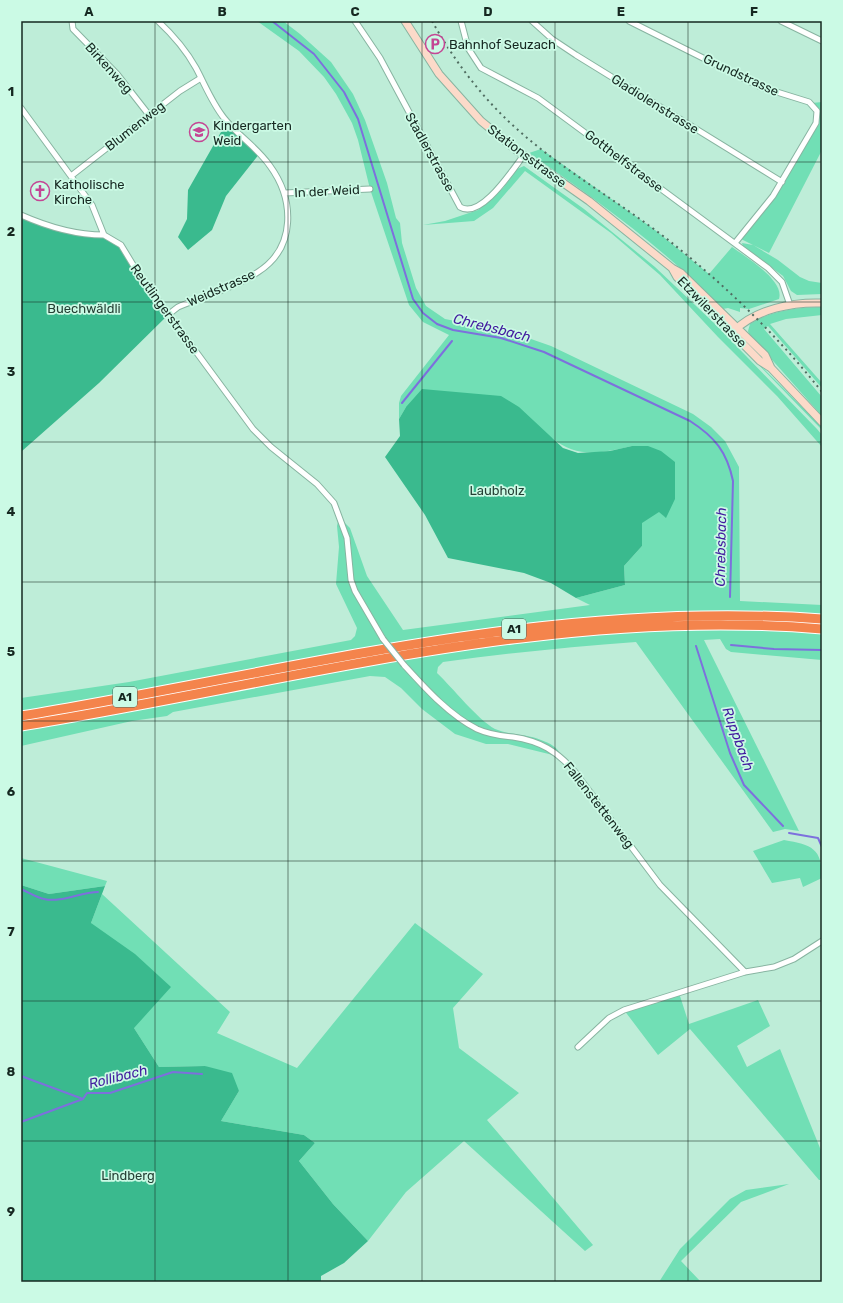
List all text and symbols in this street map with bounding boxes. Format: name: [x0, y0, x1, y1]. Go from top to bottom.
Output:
text: A: [84, 4, 94, 19]
text: B: [217, 4, 227, 19]
text: C: [350, 4, 360, 19]
text: D: [483, 4, 493, 19]
text: E: [617, 4, 625, 19]
text: F: [750, 4, 758, 19]
parking icon: Bahnhof Seuzach: [424, 33, 446, 55]
place label: Bahnhof Seuzach: [449, 37, 556, 52]
street label: Birkenweg: [81, 39, 136, 97]
street label: Grundstrasse: [701, 51, 781, 99]
street label: Gladiolenstrasse: [609, 71, 701, 137]
text: 1: [8, 84, 14, 99]
street label: Blumenweg: [102, 98, 168, 155]
street label: Stadlerstrasse: [402, 110, 458, 194]
place label: Kindergarten Weid: [213, 118, 292, 148]
school or university icon: Kindergarten Weid: [188, 121, 210, 143]
street label: Stationsstrasse: [485, 122, 569, 190]
street label: Gotthelfstrasse: [582, 127, 666, 195]
place label: Katholische Kirche: [54, 177, 125, 207]
church icon: Katholische Kirche: [29, 180, 51, 202]
street label: In der Weid: [294, 182, 360, 200]
text: 2: [7, 224, 15, 239]
street label: Reutlingerstrasse: [127, 261, 203, 357]
street label: Weidstrasse: [185, 266, 257, 310]
street label: Etzwilerstrasse: [674, 273, 750, 351]
park label: Buechwäldli: [47, 301, 121, 316]
water label: Chrebsbach: [452, 310, 532, 346]
text: 3: [7, 364, 16, 379]
park label: Laubholz: [469, 483, 525, 498]
text: 4: [7, 504, 16, 519]
water label: Chrebsbach: [712, 507, 730, 587]
road number: A1: [502, 619, 526, 639]
text: 5: [7, 644, 15, 659]
road number: A1: [113, 687, 137, 707]
water label: Ruppbach: [719, 705, 757, 773]
street label: Fallenstettenweg: [560, 759, 637, 852]
text: 6: [7, 784, 16, 799]
text: 7: [7, 924, 15, 939]
water label: Rollibach: [87, 1061, 149, 1093]
text: 8: [7, 1064, 16, 1079]
park label: Lindberg: [101, 1168, 155, 1184]
text: 9: [7, 1204, 15, 1219]

